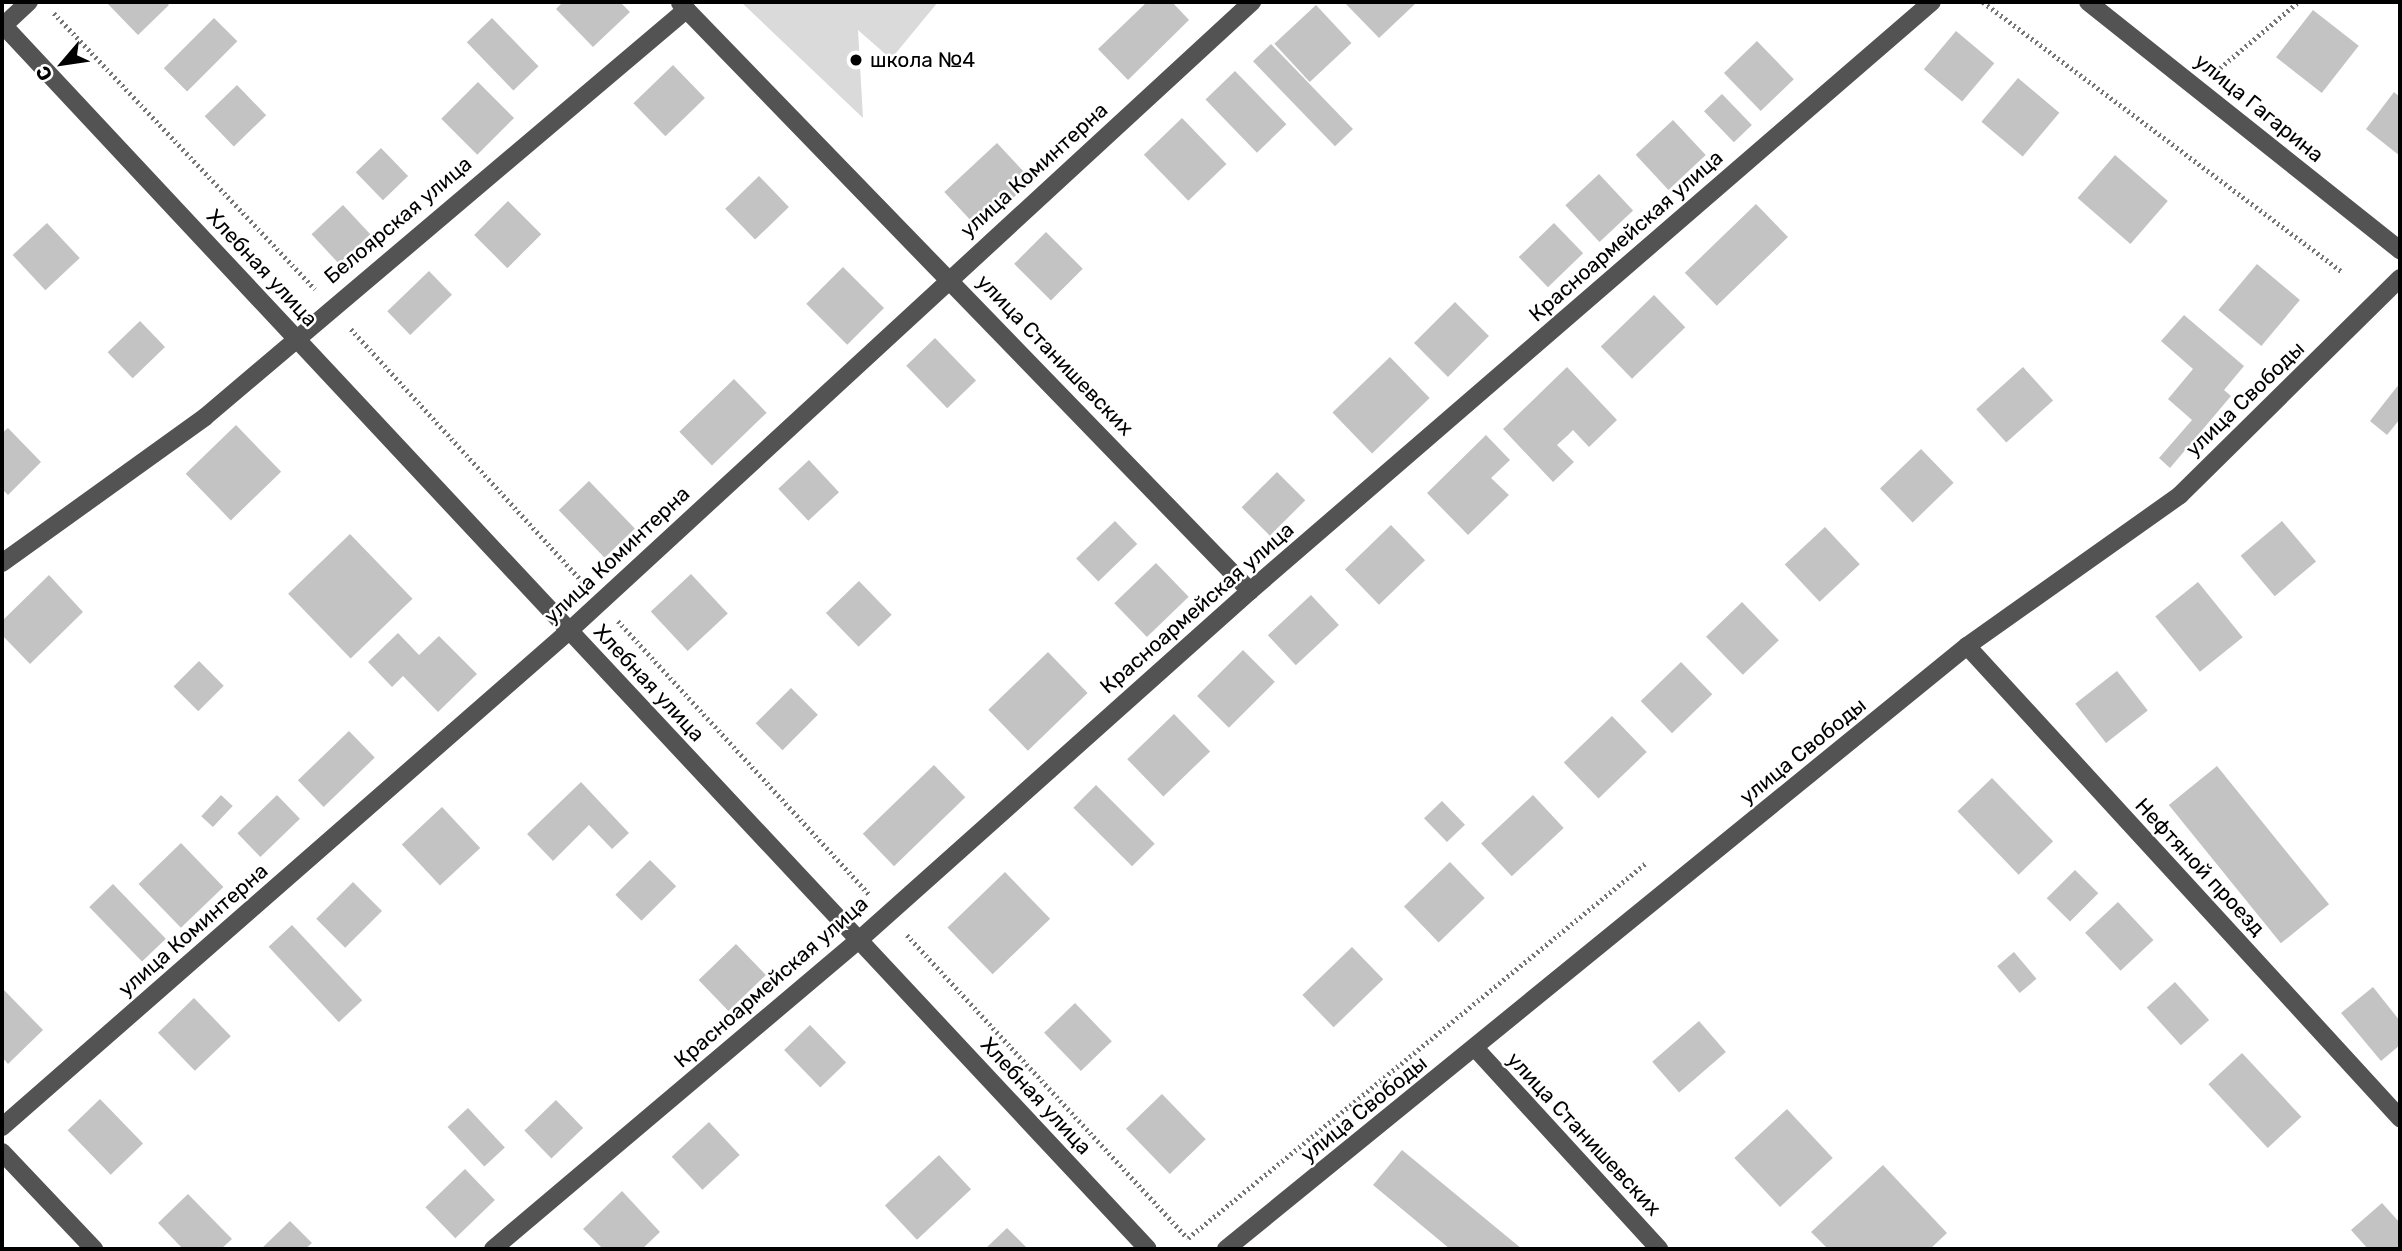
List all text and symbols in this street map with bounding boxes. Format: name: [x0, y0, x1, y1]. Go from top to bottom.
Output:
north arrow: [28, 28, 98, 98]
place label: школа №4: [870, 47, 975, 73]
street label: улица Гагарина: [2190, 48, 2328, 168]
marker: школа №4: [848, 52, 864, 68]
text: С: [31, 62, 57, 85]
street label: улица Коминтерна: [955, 97, 1113, 243]
street label: Красноармейская улица: [1524, 145, 1728, 327]
street label: Белоярская улица: [319, 151, 477, 289]
street label: Хлебная улица: [201, 204, 323, 332]
street label: улица Станишевских: [971, 269, 1139, 441]
street label: улица Свободы: [2180, 336, 2310, 462]
street label: улица Коминтерна: [539, 481, 695, 629]
street label: Красноармейская улица: [1095, 517, 1299, 699]
street label: Хлебная улица: [588, 619, 710, 747]
street label: улица Свободы: [1735, 692, 1871, 810]
street label: Нефтяной проезд: [2130, 793, 2270, 941]
street label: улица Коминтерна: [113, 858, 273, 1002]
street label: Красноармейская улица: [669, 891, 873, 1073]
street label: Хлебная улица: [975, 1032, 1097, 1160]
street label: улица Станишевских: [1502, 1047, 1666, 1221]
street label: улица Свободы: [1296, 1050, 1432, 1168]

